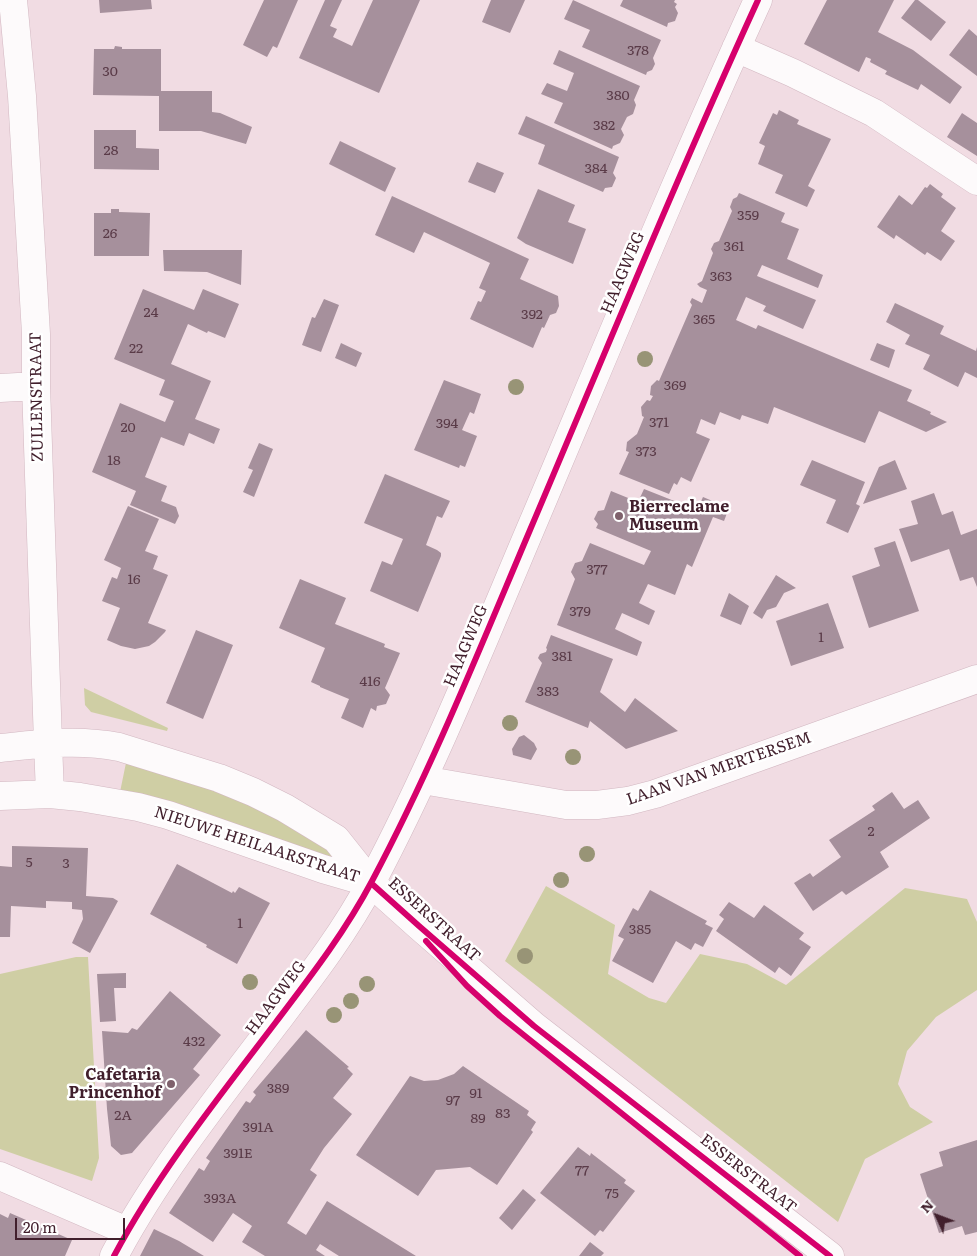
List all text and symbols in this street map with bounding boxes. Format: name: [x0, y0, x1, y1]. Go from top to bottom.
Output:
house number: 378: [627, 43, 649, 59]
house number: 30: [102, 64, 118, 80]
house number: 380: [606, 88, 630, 104]
house number: 382: [593, 118, 615, 134]
house number: 28: [104, 143, 118, 159]
house number: 384: [584, 161, 608, 177]
house number: 359: [737, 208, 759, 224]
house number: 26: [103, 226, 117, 242]
street label: HAAGWEG: [597, 229, 649, 317]
house number: 361: [724, 239, 744, 255]
house number: 363: [710, 269, 732, 285]
house number: 24: [144, 305, 158, 321]
house number: 392: [521, 307, 543, 323]
house number: 365: [693, 312, 715, 328]
street label: ZUILENSTRAAT: [26, 332, 48, 462]
house number: 22: [129, 341, 143, 357]
house number: 369: [664, 378, 686, 394]
house number: 371: [649, 415, 669, 431]
house number: 394: [436, 416, 458, 432]
house number: 20: [120, 420, 136, 436]
house number: 373: [635, 444, 657, 460]
house number: 18: [107, 453, 121, 469]
place label: Bierreclame Museum: [629, 497, 729, 535]
marker: Bierreclame Museum: [613, 510, 625, 522]
house number: 377: [586, 562, 608, 578]
house number: 16: [127, 572, 141, 588]
street label: HAAGWEG: [440, 602, 492, 690]
house number: 379: [569, 604, 591, 620]
house number: 1: [818, 630, 824, 646]
house number: 381: [552, 649, 572, 665]
house number: 416: [360, 674, 380, 690]
house number: 383: [537, 684, 559, 700]
street label: LAAN VAN MERTERSEM: [624, 728, 814, 810]
street label: NIEUWE HEILAARSTRAAT: [152, 803, 362, 887]
house number: 2: [867, 824, 875, 840]
house number: 5: [25, 855, 33, 871]
house number: 3: [62, 856, 70, 872]
street label: ESSERSTRAAT: [384, 874, 484, 966]
house number: 1: [237, 916, 243, 932]
house number: 385: [629, 922, 651, 938]
street label: HAAGWEG: [242, 957, 310, 1039]
house number: 432: [183, 1034, 205, 1050]
place label: Cafetaria Princenhof: [69, 1065, 161, 1103]
marker: Cafetaria Princenhof: [165, 1078, 177, 1090]
house number: 389: [267, 1081, 289, 1097]
house number: 91: [469, 1086, 483, 1102]
house number: 97: [446, 1093, 460, 1109]
house number: 83: [495, 1106, 511, 1122]
house number: 2A: [114, 1108, 132, 1124]
house number: 89: [470, 1111, 486, 1127]
house number: 391A: [243, 1120, 273, 1136]
street label: ESSERSTRAAT: [696, 1130, 800, 1218]
house number: 391E: [223, 1146, 253, 1162]
house number: 77: [575, 1163, 589, 1179]
house number: 75: [605, 1186, 619, 1202]
house number: 393A: [204, 1191, 236, 1207]
north arrow: [912, 1191, 962, 1241]
text: N: [915, 1195, 937, 1217]
scale bar: [18, 1208, 128, 1240]
text: 20 m: [23, 1215, 57, 1238]

